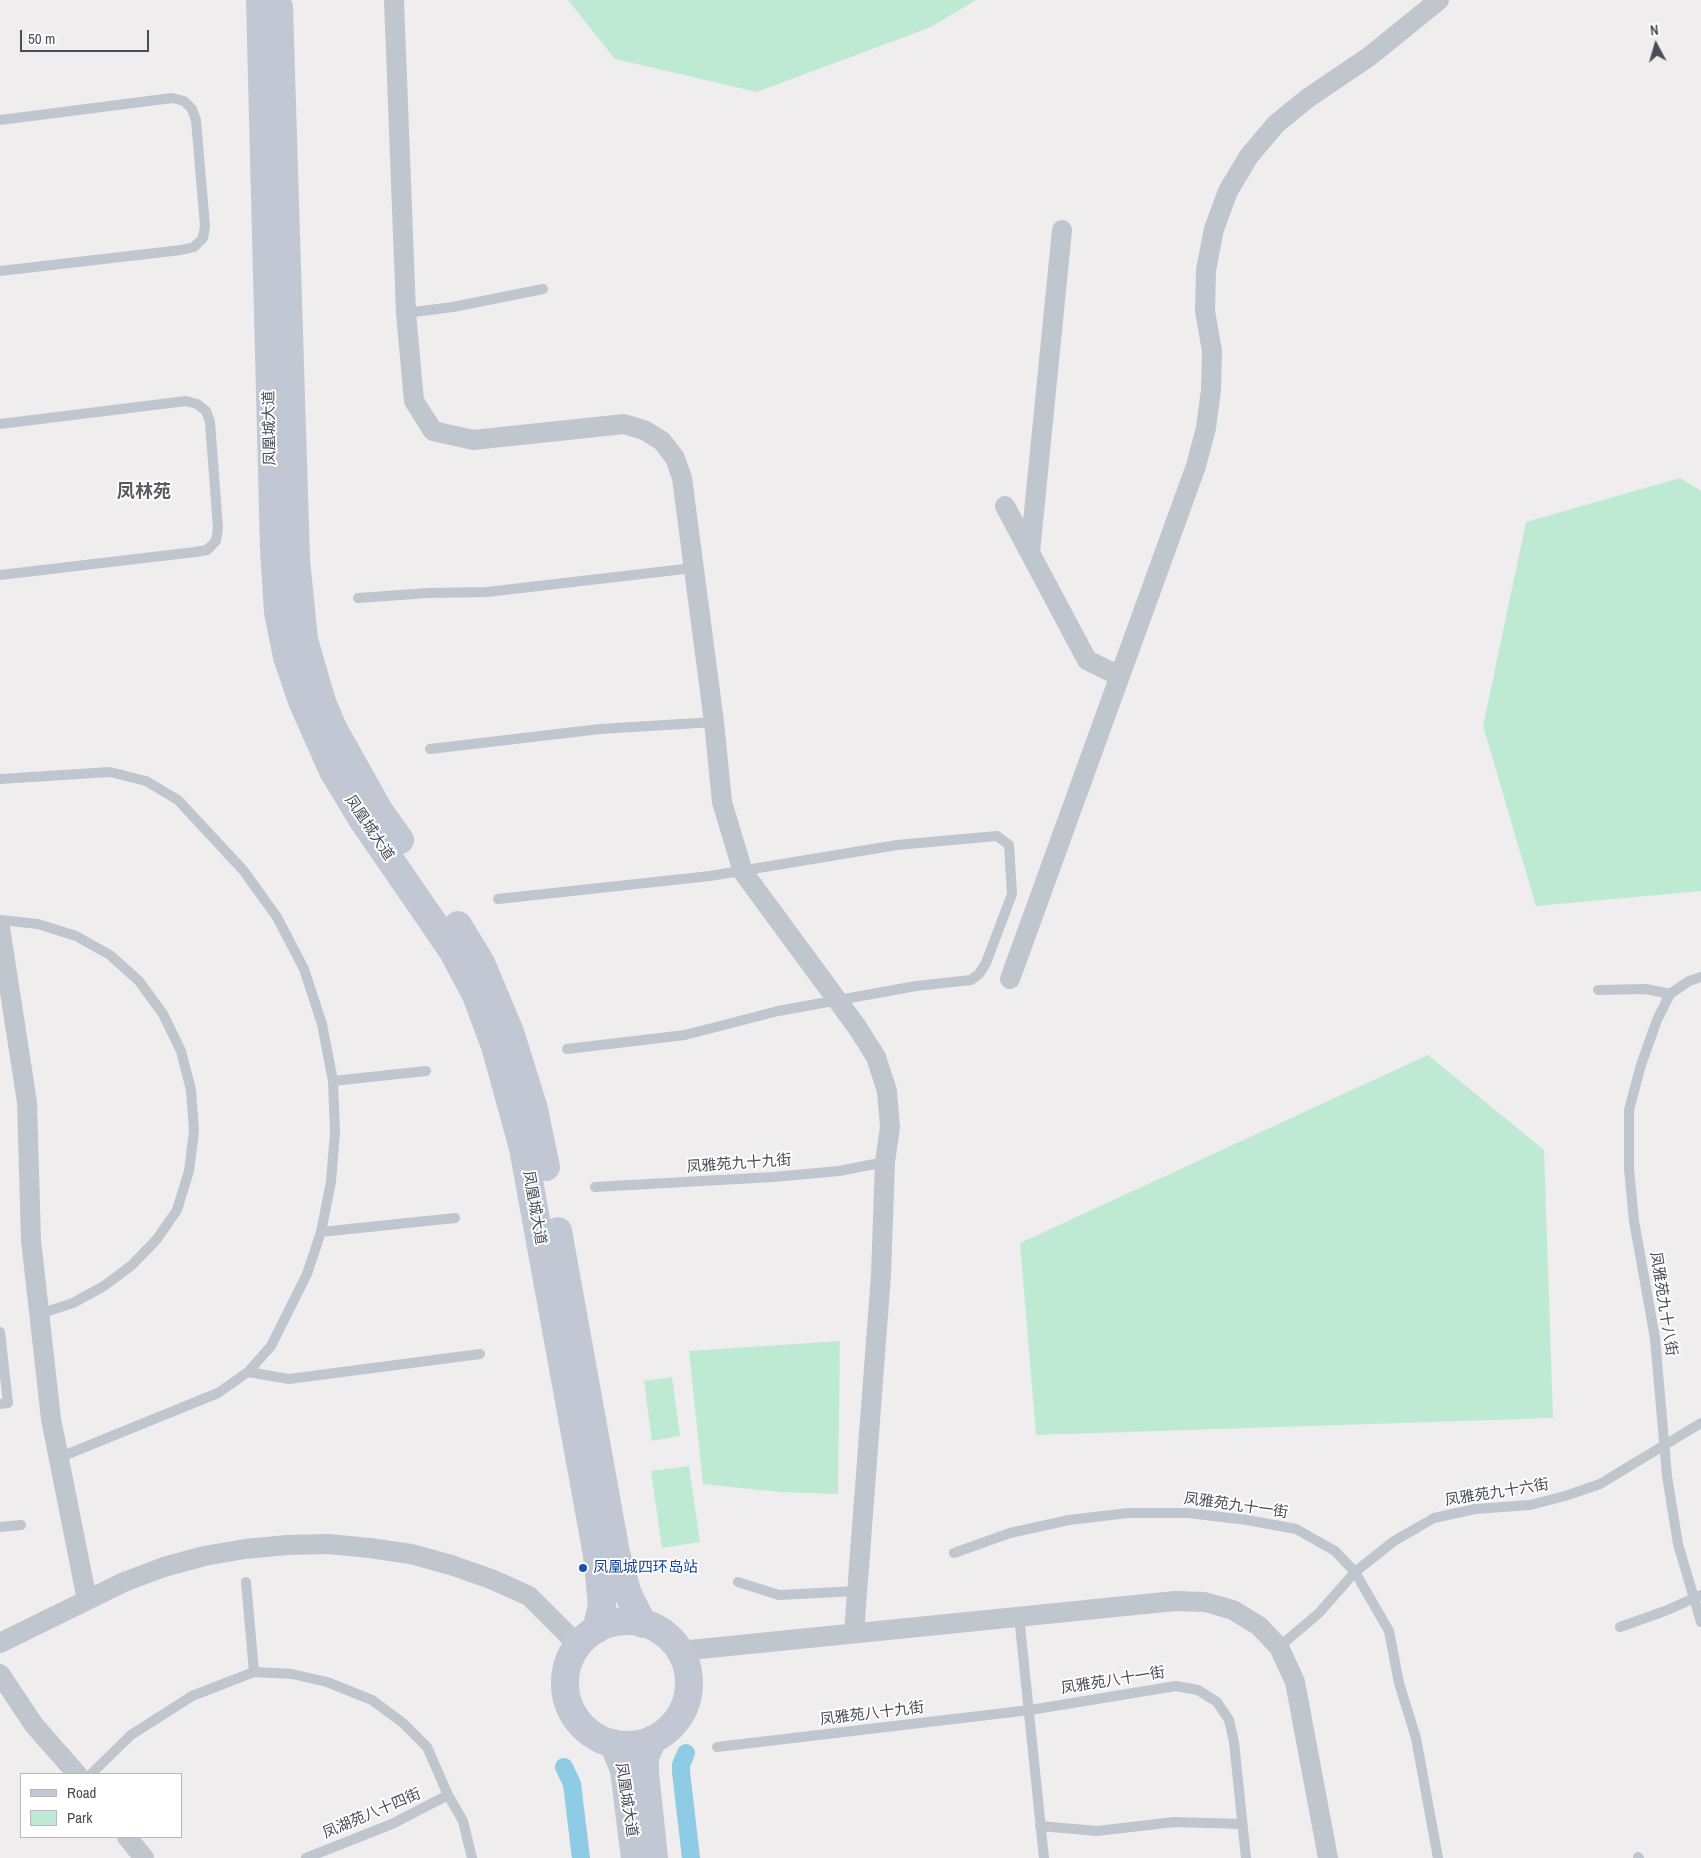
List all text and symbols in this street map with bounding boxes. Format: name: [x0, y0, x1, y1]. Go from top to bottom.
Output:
scale bar: [22, 20, 151, 52]
north arrow: [1631, 20, 1681, 70]
text: N: [1649, 21, 1659, 39]
text: 50 m: [28, 28, 55, 49]
street label: 凤凰城大道: [260, 390, 280, 466]
district label: 凤林苑: [117, 481, 171, 503]
street label: 凤凰城大道: [341, 792, 397, 864]
street label: 凤雅苑九十九街: [686, 1151, 792, 1177]
street label: 凤凰城大道: [519, 1170, 549, 1246]
street label: 凤雅苑九十八街: [1646, 1251, 1680, 1357]
street label: 凤雅苑九十六街: [1444, 1476, 1550, 1510]
street label: 凤雅苑九十一街: [1183, 1490, 1289, 1522]
place label: 凤凰城四环岛站: [593, 1559, 698, 1577]
marker: 凤凰城四环岛站: [577, 1562, 589, 1574]
street label: 凤雅苑八十一街: [1060, 1664, 1166, 1698]
street label: 凤雅苑八十九街: [819, 1699, 925, 1729]
street label: 凤凰城大道: [611, 1762, 641, 1838]
legend: [20, 1773, 182, 1838]
text: Road: [67, 1782, 96, 1803]
street label: 凤湖苑八十四街: [320, 1785, 424, 1843]
text: Park: [67, 1807, 92, 1828]

